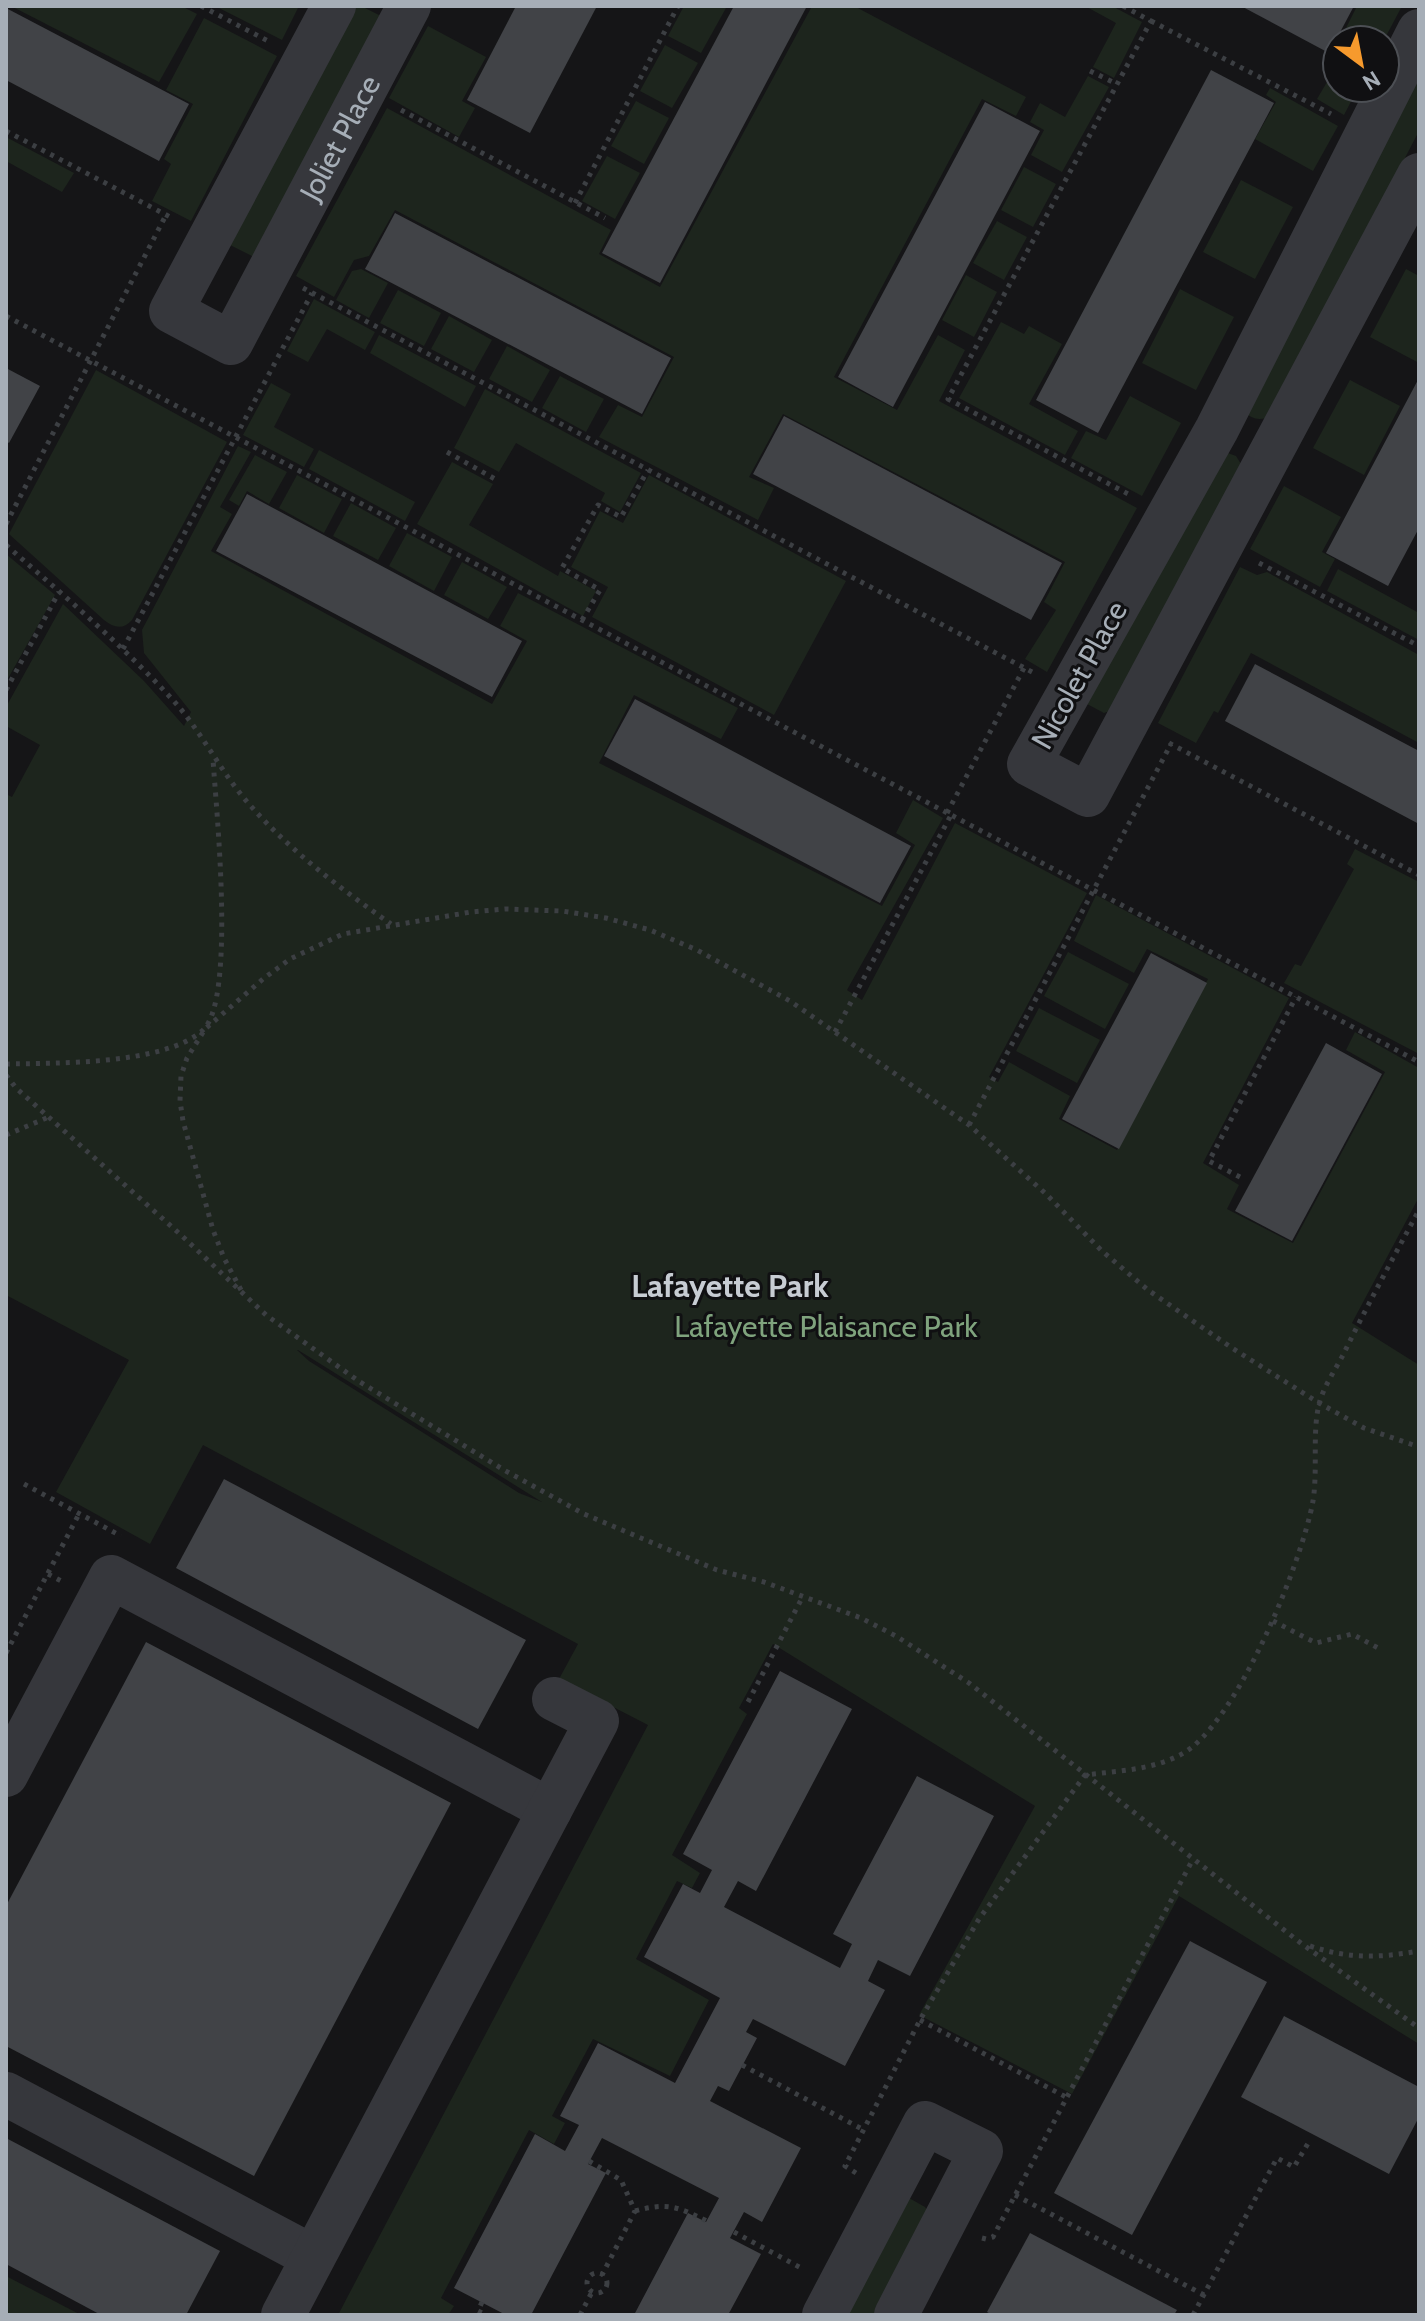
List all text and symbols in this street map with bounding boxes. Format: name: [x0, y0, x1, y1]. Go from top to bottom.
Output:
north arrow: [1321, 24, 1401, 104]
text: N: [1358, 65, 1385, 96]
street label: Joliet Place: [291, 69, 388, 208]
street label: Nicolet Place: [1023, 595, 1135, 755]
district label: Lafayette Park: [631, 1266, 829, 1305]
park label: Lafayette Plaisance Park: [674, 1308, 978, 1345]

